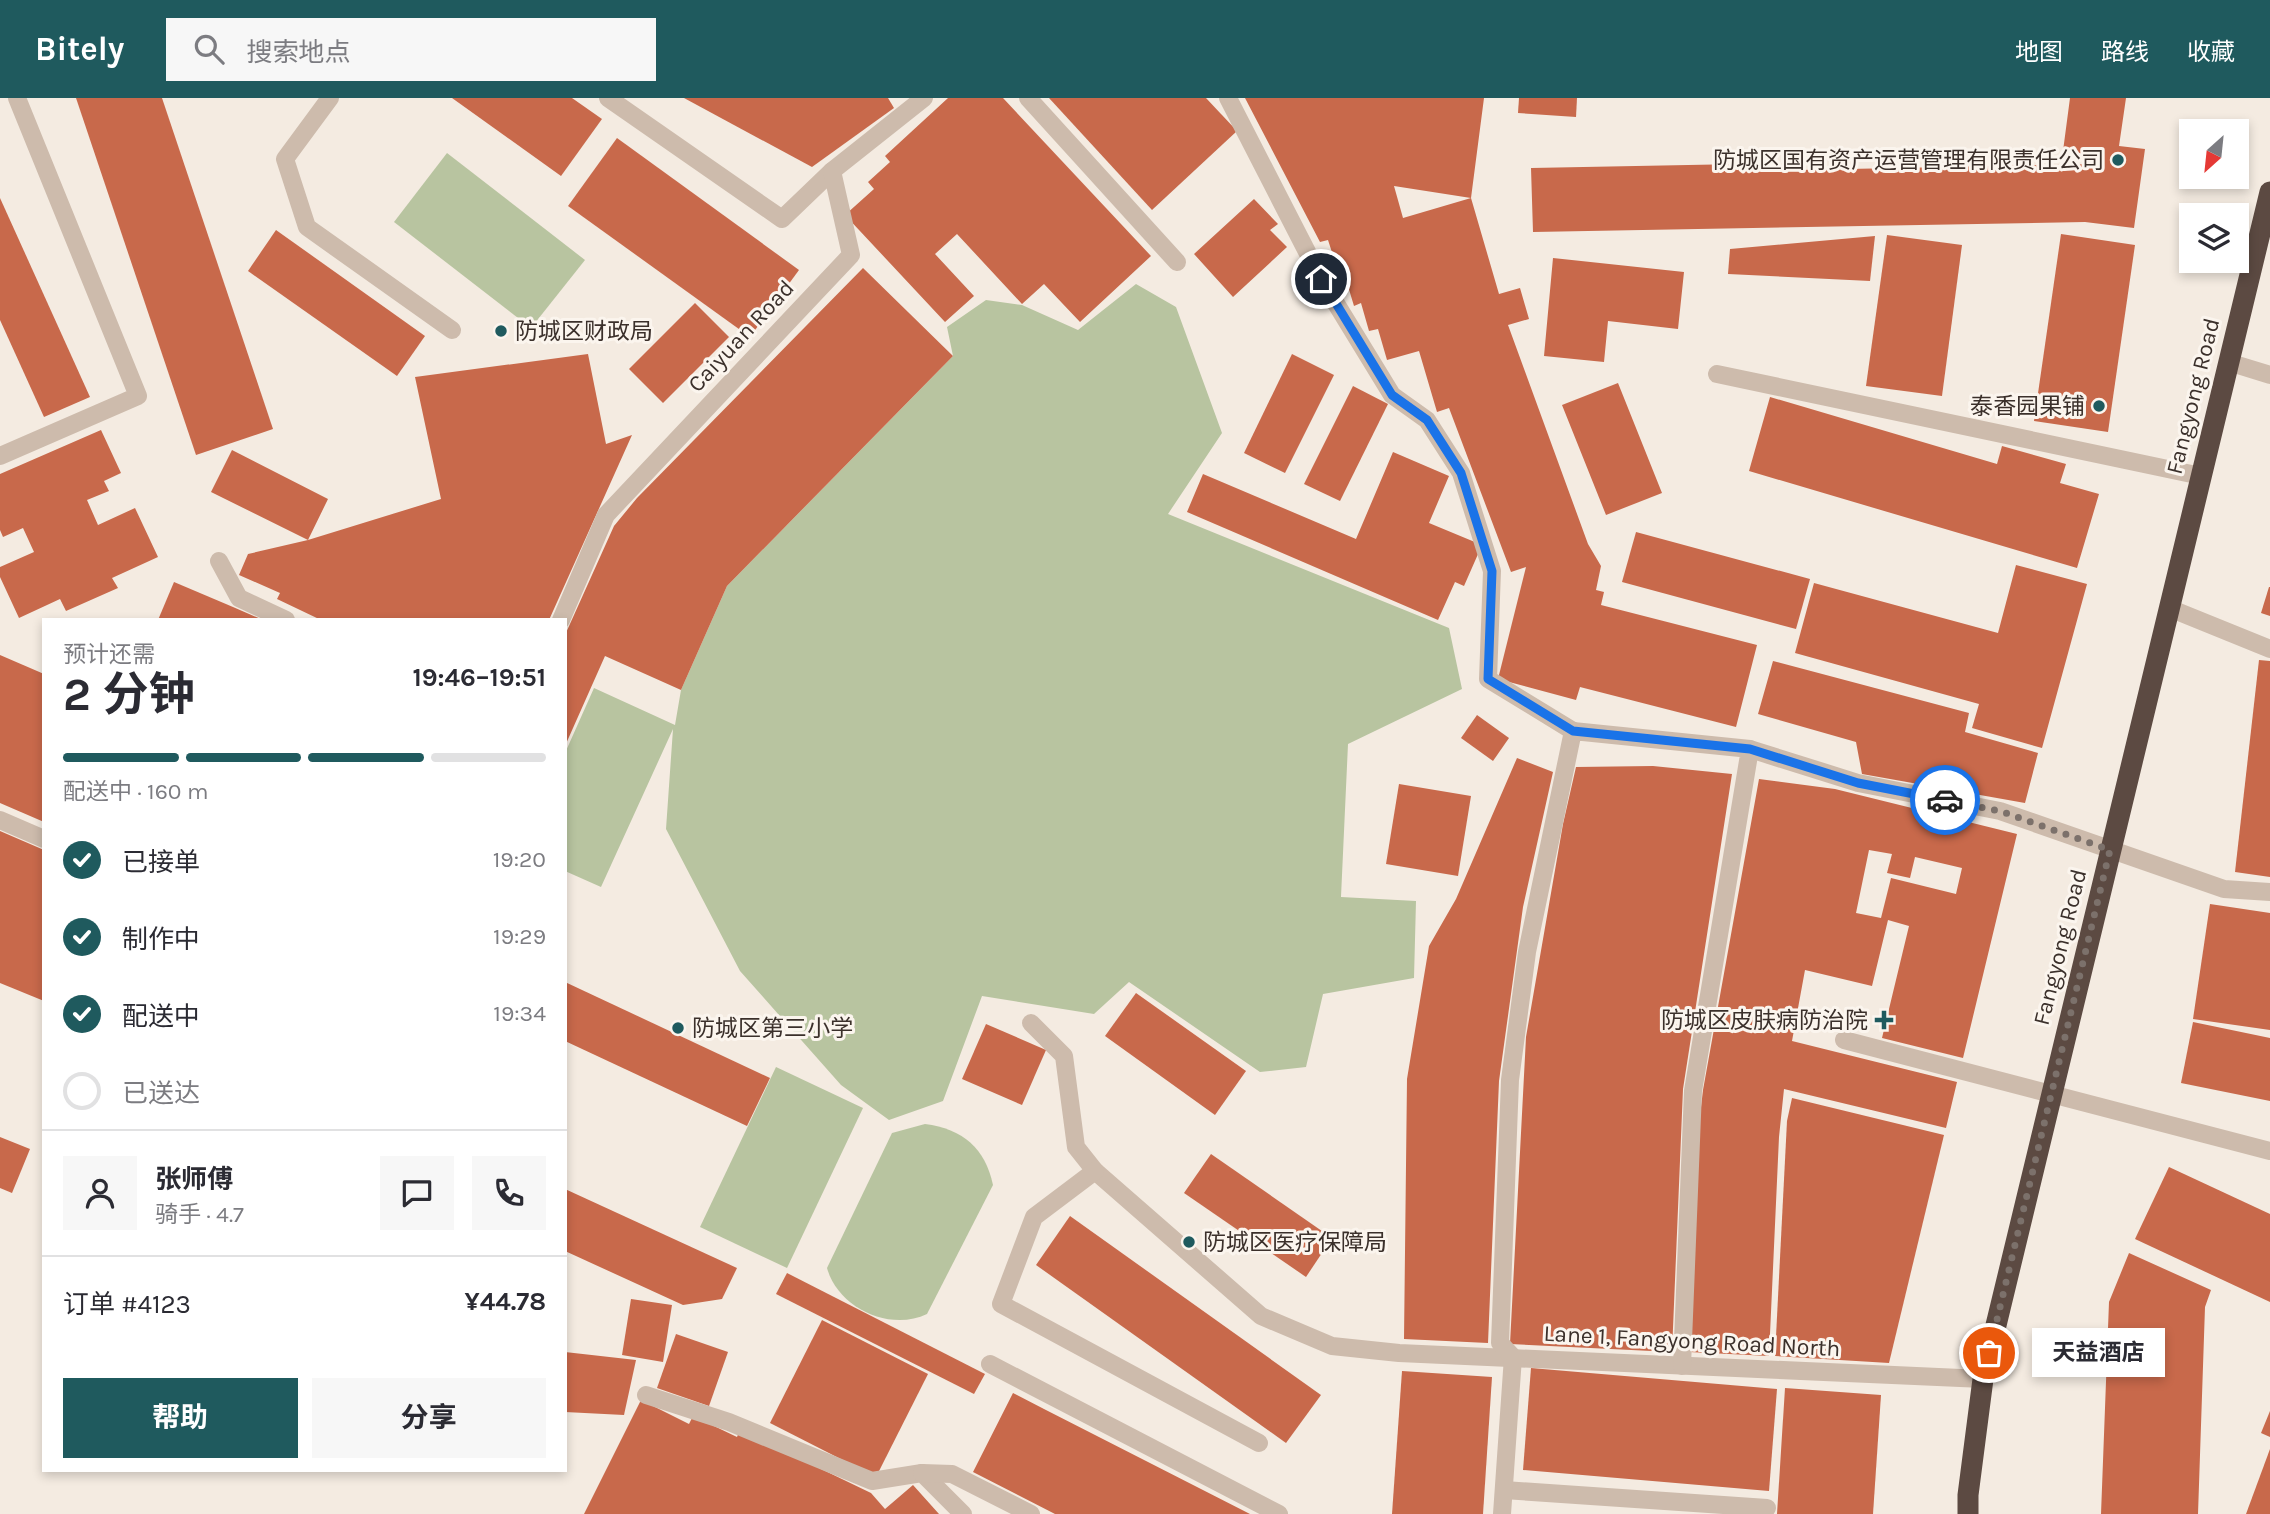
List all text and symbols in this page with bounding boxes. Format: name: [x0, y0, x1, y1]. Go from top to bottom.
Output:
search box: [166, 18, 656, 81]
text: Bitely: [35, 30, 124, 68]
icon: search: [190, 30, 228, 68]
text: 搜索地点: [246, 37, 350, 68]
text: 地图: [2015, 38, 2063, 66]
text: 路线: [2101, 38, 2149, 66]
text: 收藏: [2187, 38, 2235, 66]
north arrow: [2179, 119, 2249, 189]
map controls: [2179, 119, 2249, 273]
place label: 防城区国有资产运营管理有限责任公司: [1713, 147, 2104, 174]
marker: 防城区国有资产运营管理有限责任公司: [2110, 152, 2126, 168]
button: layers: [2179, 203, 2249, 273]
pin: [1291, 249, 1351, 309]
icon: home: [1302, 260, 1340, 298]
street label: Caiyuan Road: [682, 274, 800, 398]
street label: Fangyong Road: [2161, 315, 2225, 477]
place label: 防城区财政局: [515, 318, 653, 345]
marker: 防城区财政局: [493, 323, 509, 339]
place label: 泰香园果铺: [1970, 393, 2085, 420]
marker: 泰香园果铺: [2091, 398, 2107, 414]
text: 预计还需: [63, 641, 155, 668]
text: 19:46–19:51: [412, 662, 546, 693]
text: 2 分钟: [63, 668, 194, 722]
courier: [1910, 765, 1980, 835]
text: 配送中 · 160 m: [63, 778, 208, 805]
icon: car: [1926, 781, 1964, 819]
icon: check: [63, 841, 101, 879]
text: 19:20: [493, 846, 546, 873]
text: 已接单: [122, 847, 200, 878]
street label: Fangyong Road: [2028, 866, 2092, 1028]
icon: check: [63, 918, 101, 956]
text: 19:29: [493, 923, 546, 950]
text: 制作中: [122, 924, 200, 955]
icon: check: [63, 995, 101, 1033]
text: 19:34: [493, 1000, 546, 1027]
text: 配送中: [122, 1001, 200, 1032]
place label: 防城区皮肤病防治院: [1661, 1007, 1868, 1034]
marker: 防城区皮肤病防治院: [1874, 1010, 1894, 1030]
place label: 防城区第三小学: [692, 1015, 853, 1042]
marker: 防城区第三小学: [670, 1020, 686, 1036]
text: 已送达: [122, 1078, 200, 1109]
button: person: [63, 1156, 137, 1230]
button: chat: [380, 1156, 454, 1230]
button: phone: [472, 1156, 546, 1230]
text: 张师傅: [155, 1164, 233, 1195]
text: 骑手 · 4.7: [155, 1201, 244, 1228]
place label: 防城区医疗保障局: [1203, 1229, 1387, 1256]
marker: 防城区医疗保障局: [1181, 1234, 1197, 1250]
text: ¥44.78: [464, 1286, 546, 1317]
text: 订单 #4123: [63, 1289, 191, 1320]
street label: Lane 1, Fangyong Road North: [1543, 1320, 1841, 1362]
pin: [1959, 1323, 2019, 1383]
callout: 天益酒店: [2031, 1328, 2164, 1378]
icon: bag: [1970, 1334, 2008, 1372]
text: 天益酒店: [2053, 1339, 2145, 1366]
button: 帮助: [63, 1378, 298, 1458]
button: 分享: [312, 1378, 546, 1458]

